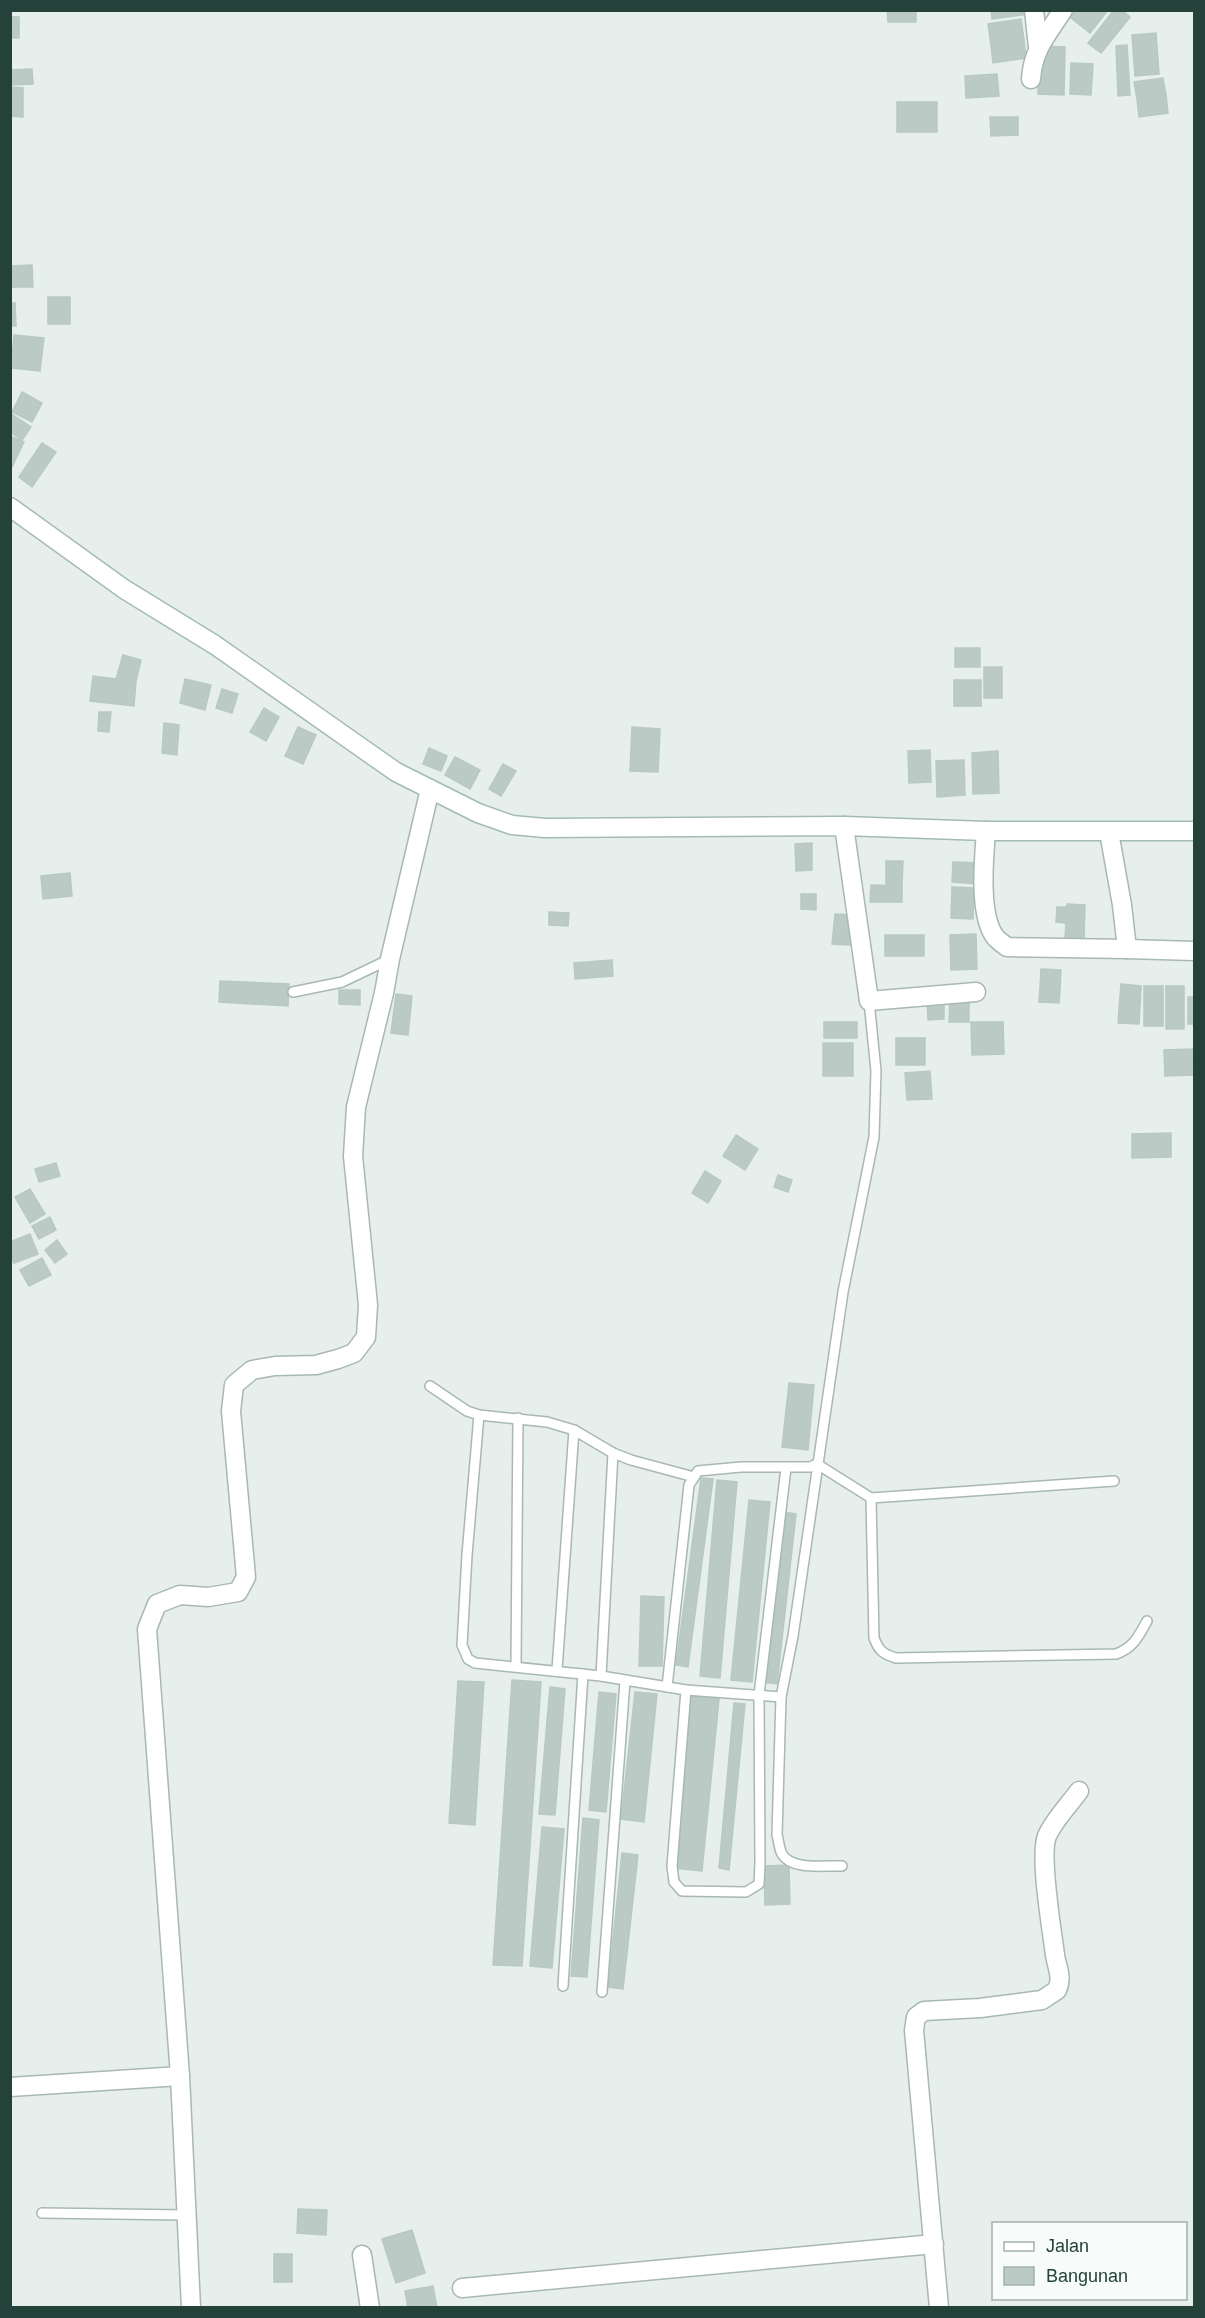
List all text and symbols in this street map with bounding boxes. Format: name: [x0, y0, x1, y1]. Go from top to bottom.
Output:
legend: [992, 2222, 1187, 2300]
text: Jalan: [1046, 2236, 1089, 2256]
text: Bangunan: [1046, 2266, 1128, 2286]

